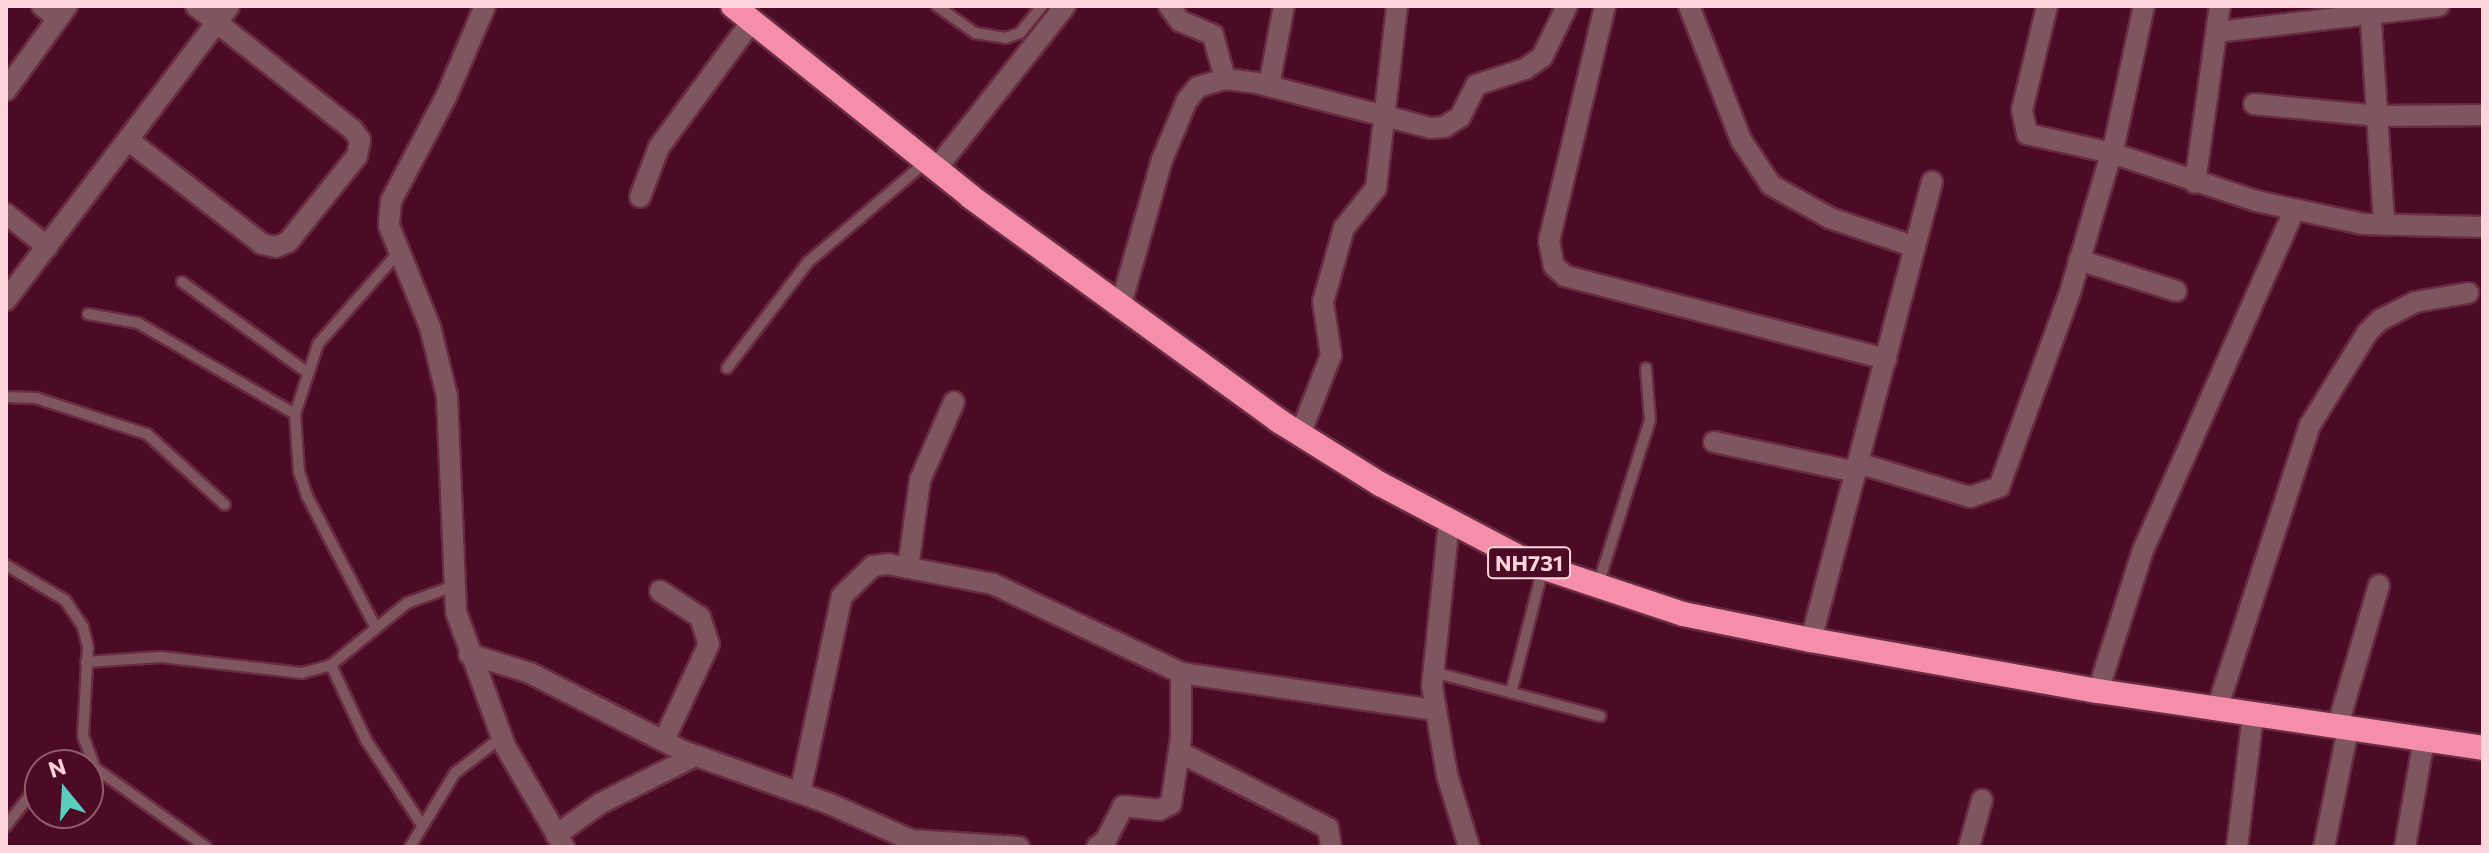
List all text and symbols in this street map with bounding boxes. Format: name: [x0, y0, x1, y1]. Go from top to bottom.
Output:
road number: NH731: [1487, 545, 1571, 581]
north arrow: [24, 749, 104, 829]
text: N: [45, 752, 69, 783]

